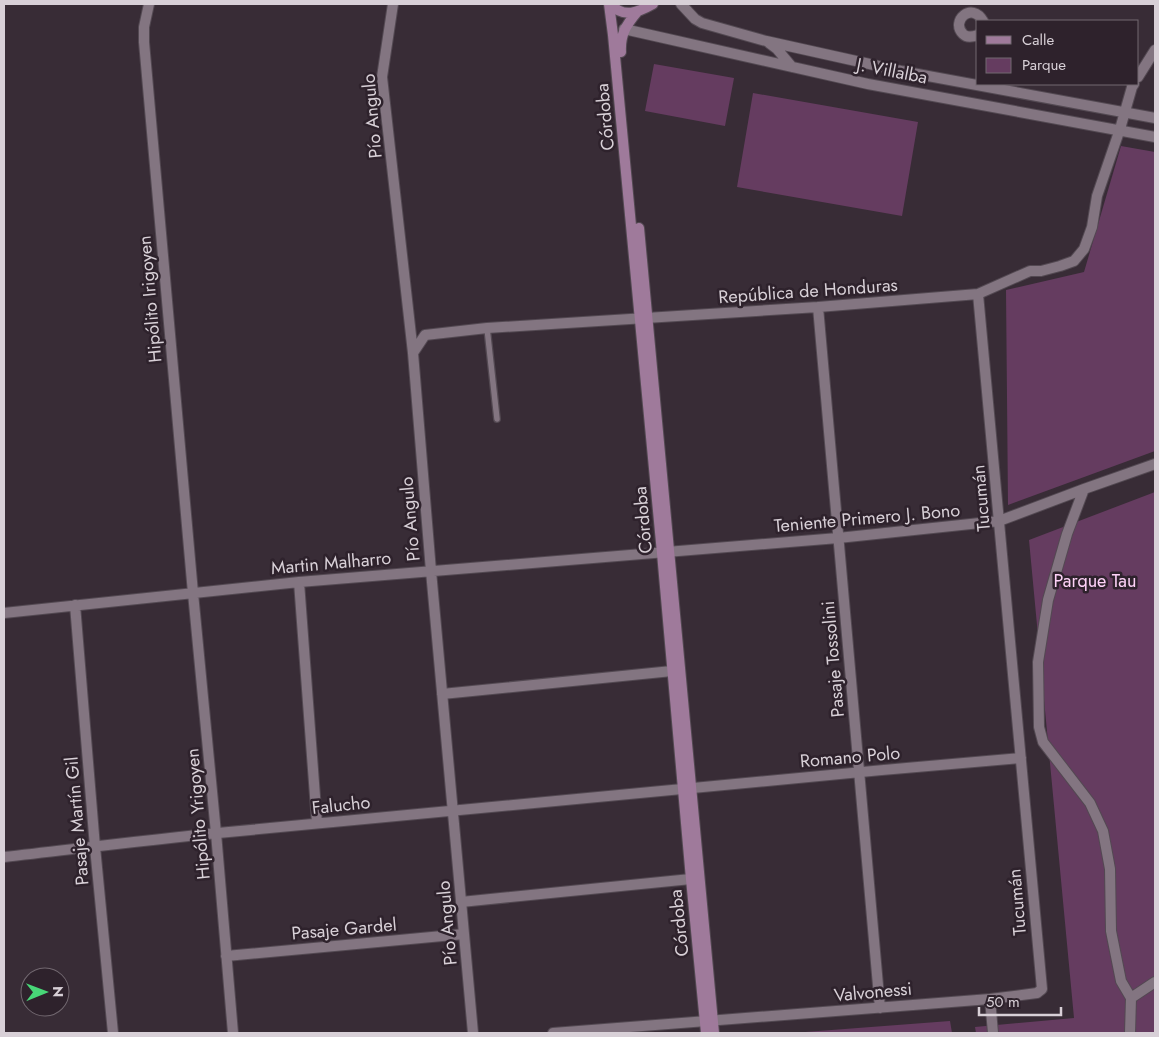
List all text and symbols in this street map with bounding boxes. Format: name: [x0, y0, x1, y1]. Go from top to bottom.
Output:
legend: [976, 20, 1139, 85]
text: Calle: [1022, 29, 1054, 51]
street label: J. Villalba: [852, 51, 930, 91]
text: Parque: [1022, 54, 1066, 76]
street label: Pío Angulo: [355, 72, 389, 159]
street label: Córdoba: [589, 82, 621, 152]
street label: Hipólito Irigoyen: [131, 234, 169, 364]
street label: República de Honduras: [717, 272, 899, 310]
street label: Tucumán: [965, 464, 997, 532]
street label: Pío Angulo: [393, 475, 427, 562]
street label: Córdoba: [627, 485, 659, 555]
street label: Teniente Primero J. Bono: [773, 497, 961, 539]
street label: Martin Malharro: [270, 545, 392, 581]
park label: Parque Tau: [1054, 568, 1136, 594]
street label: Pasaje Tossolini: [815, 600, 851, 718]
street label: Romano Polo: [799, 740, 901, 774]
street label: Hipólito Yrigoyen: [179, 747, 217, 881]
street label: Pasaje Martín Gil: [58, 756, 96, 886]
street label: Falucho: [311, 789, 372, 821]
street label: Tucumán: [1001, 868, 1033, 936]
street label: Pío Angulo: [430, 879, 464, 966]
street label: Córdoba: [663, 888, 695, 958]
street label: Pasaje Gardel: [290, 911, 398, 947]
north arrow: [20, 967, 70, 1017]
street label: Valvonessi: [833, 976, 913, 1008]
scale bar: [979, 984, 1062, 1016]
text: N: [48, 986, 68, 998]
text: 50 m: [986, 991, 1020, 1013]

